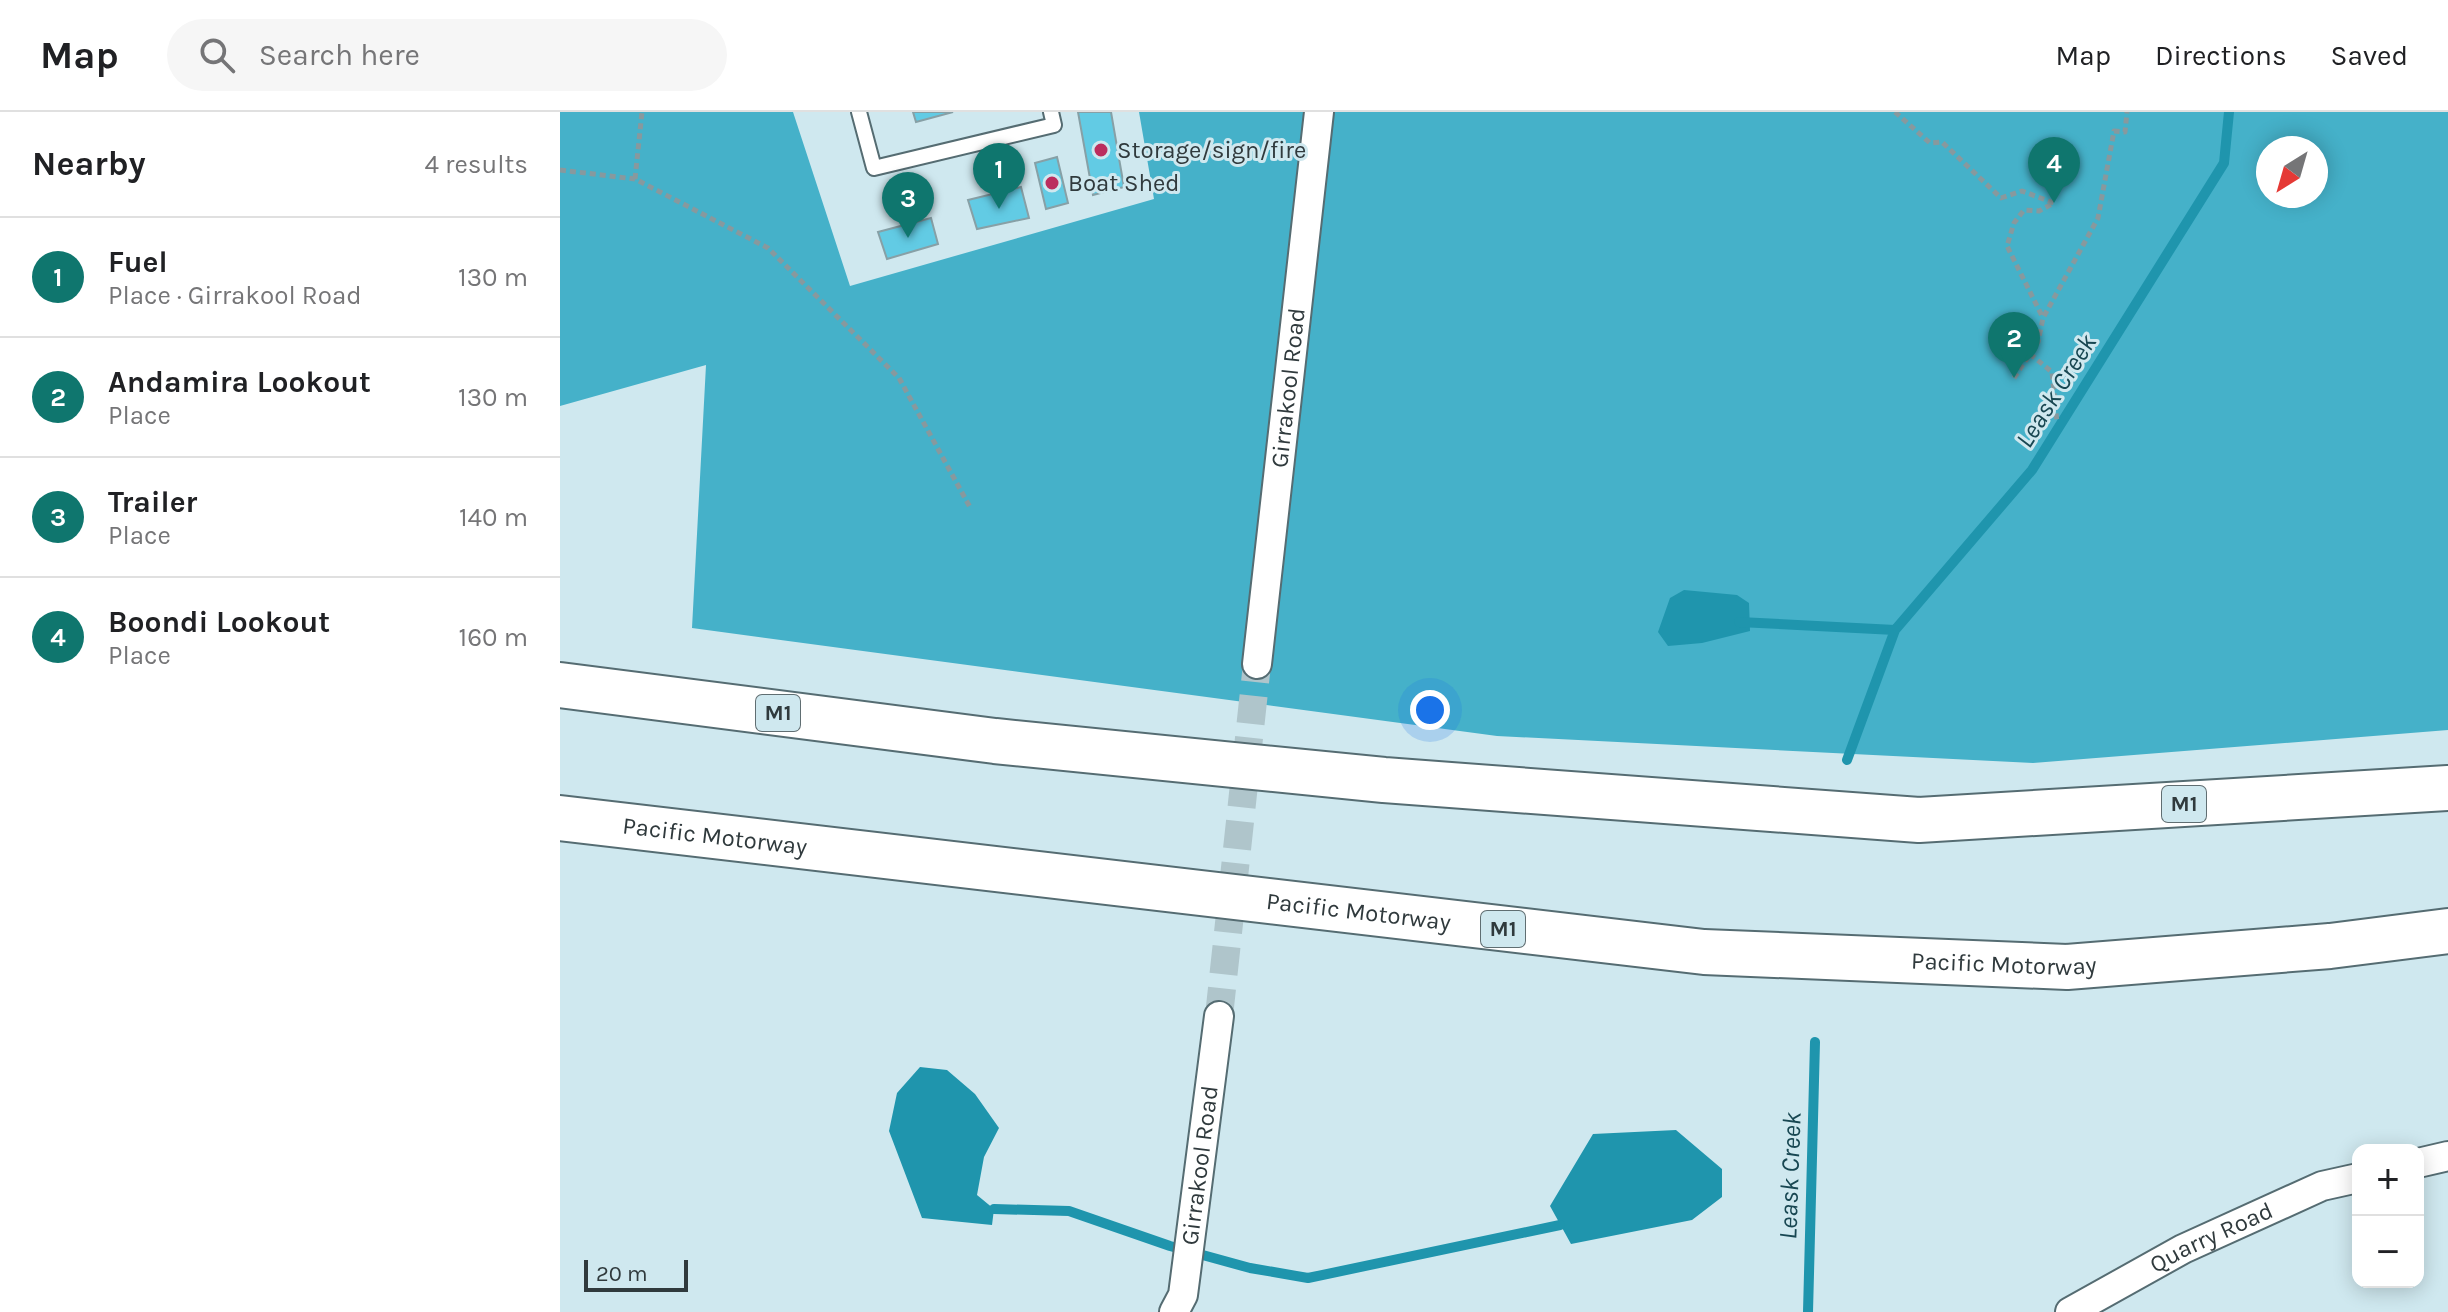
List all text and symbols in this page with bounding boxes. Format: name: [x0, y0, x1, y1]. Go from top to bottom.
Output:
search box: [167, 19, 727, 91]
text: Map: [40, 33, 119, 78]
icon: search: [195, 33, 239, 77]
text: Search here: [259, 37, 420, 73]
text: Map: [2056, 39, 2111, 72]
text: Directions: [2155, 39, 2287, 72]
text: Saved: [2331, 39, 2408, 72]
place label: Storage/sign/fire: [1117, 136, 1306, 164]
north arrow: [2256, 136, 2328, 208]
pin: 4: [2028, 137, 2080, 203]
marker: Storage/sign/fire: [1092, 141, 1110, 159]
pin: 1: [973, 143, 1025, 209]
text: Nearby: [32, 144, 146, 184]
text: 4 results: [424, 149, 528, 180]
place label: Boat Shed: [1068, 169, 1180, 197]
pin: 3: [882, 172, 934, 238]
marker: Boat Shed: [1043, 174, 1061, 192]
text: Fuel: [108, 244, 168, 280]
text: 1: [53, 262, 63, 293]
text: 130 m: [458, 262, 528, 293]
text: Place · Girrakool Road: [108, 280, 362, 311]
street label: Girrakool Road: [1265, 306, 1311, 469]
pin: 2: [1988, 312, 2040, 378]
water label: Leask Creek: [2009, 328, 2103, 453]
text: Andamira Lookout: [108, 364, 371, 400]
text: 2: [50, 382, 66, 413]
text: 130 m: [458, 382, 528, 413]
text: Place: [108, 400, 171, 431]
text: Trailer: [108, 484, 197, 520]
text: 3: [50, 502, 66, 533]
text: 140 m: [459, 502, 528, 533]
text: Place: [108, 520, 171, 551]
text: Boondi Lookout: [108, 604, 330, 640]
text: 4: [50, 622, 66, 653]
text: 160 m: [459, 622, 528, 653]
text: Place: [108, 640, 171, 671]
your location: [1410, 690, 1450, 730]
road number: M1: [756, 695, 800, 731]
road number: M1: [2162, 786, 2206, 822]
street label: Pacific Motorway: [621, 811, 809, 861]
street label: Pacific Motorway: [1265, 887, 1452, 936]
road number: M1: [1481, 911, 1525, 947]
street label: Pacific Motorway: [1911, 947, 2098, 981]
street label: Girrakool Road: [1176, 1084, 1224, 1247]
water label: Leask Creek: [1772, 1111, 1808, 1240]
map controls: [2352, 1144, 2424, 1288]
button: +: [2352, 1144, 2424, 1216]
street label: Quarry Road: [2145, 1196, 2277, 1279]
button: −: [2352, 1216, 2424, 1288]
scale bar: [584, 1256, 688, 1292]
text: 20 m: [596, 1261, 648, 1287]

